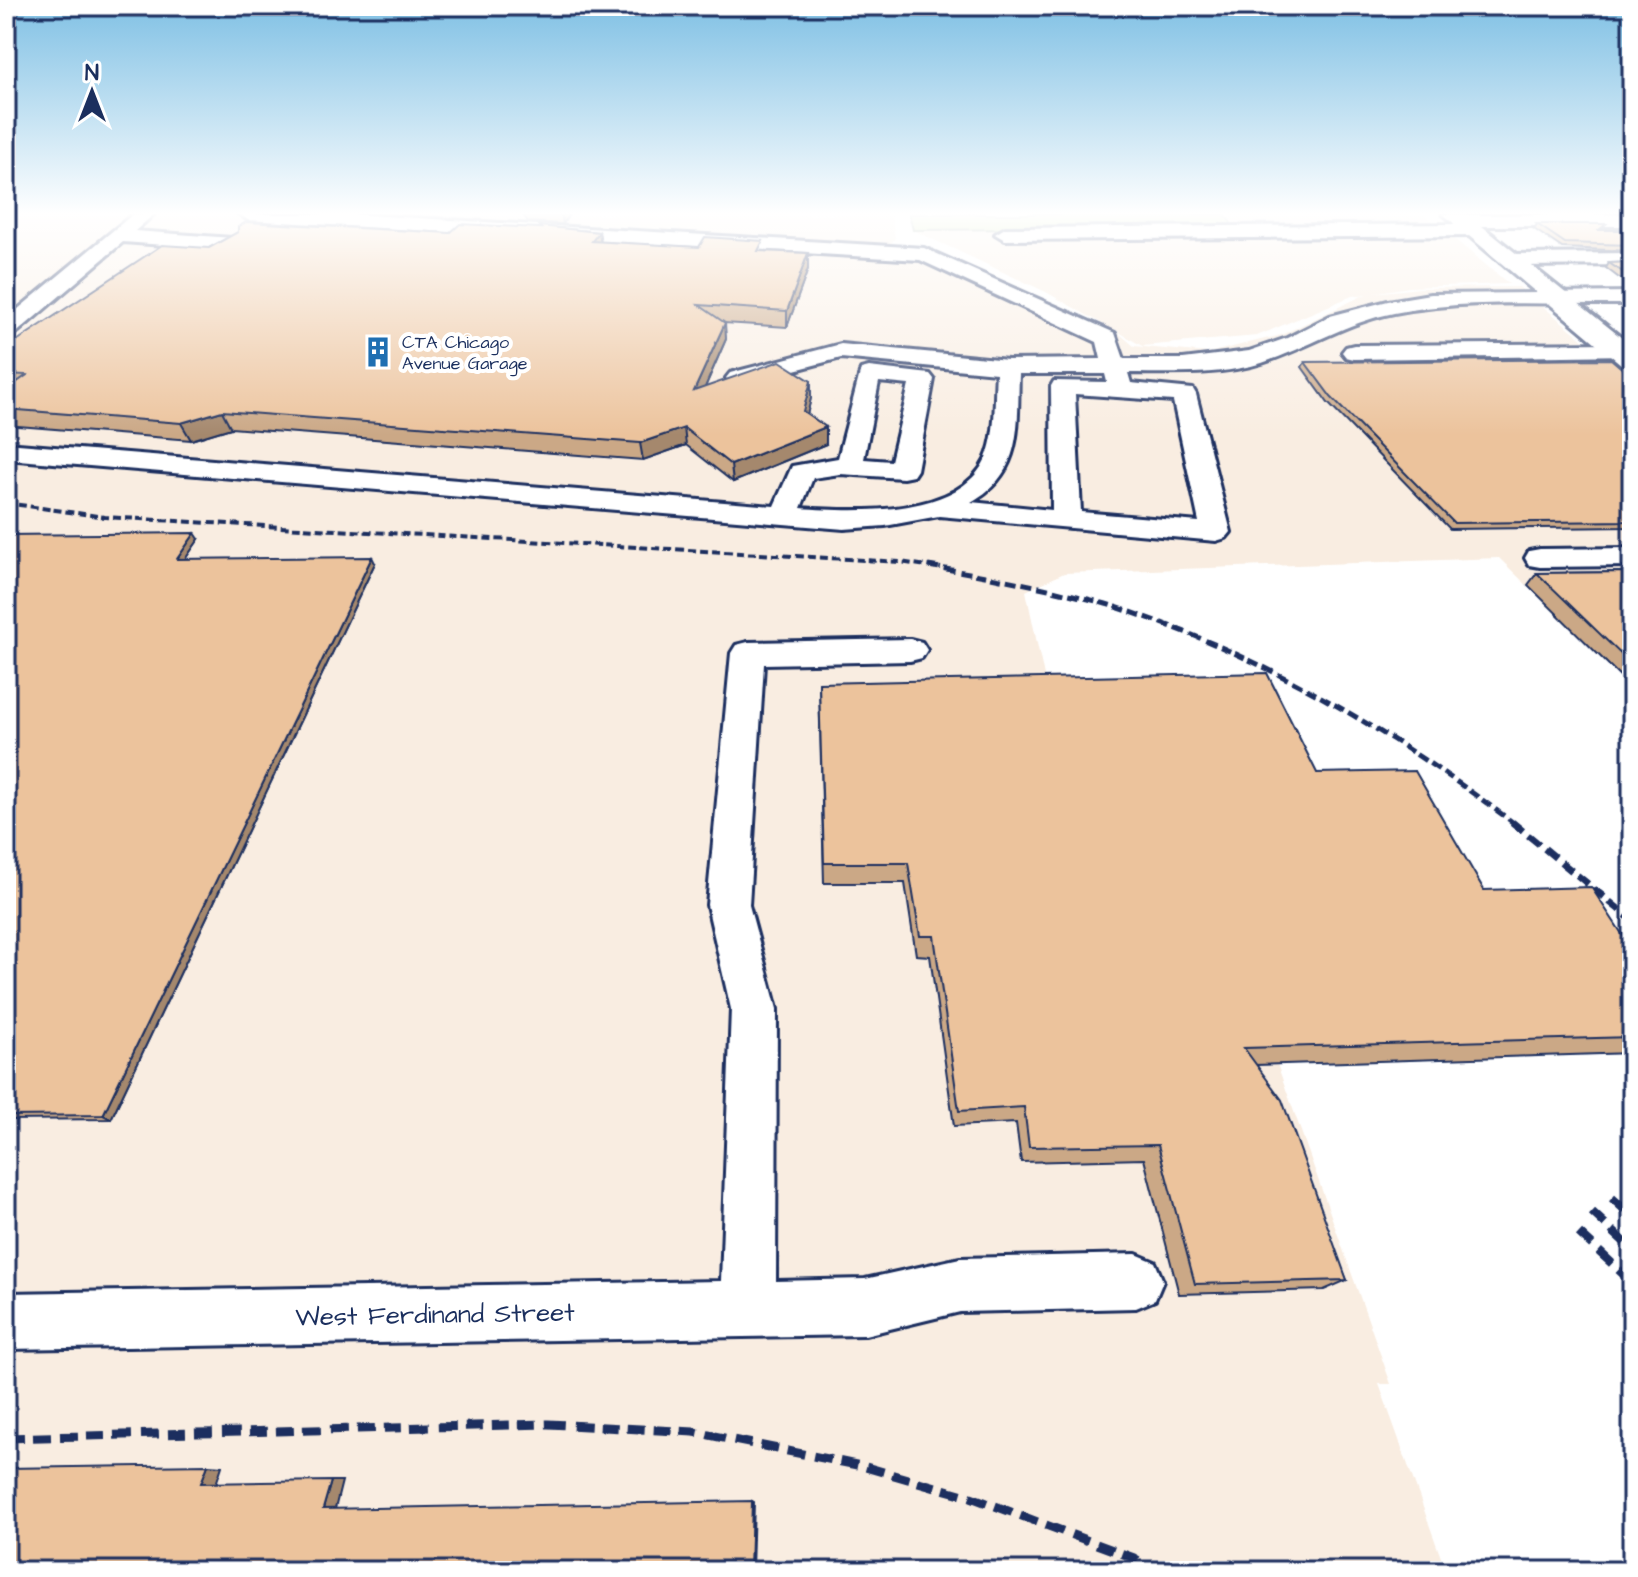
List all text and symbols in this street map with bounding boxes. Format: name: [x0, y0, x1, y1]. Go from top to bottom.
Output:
north arrow: [52, 52, 132, 132]
text: N: [85, 58, 99, 89]
place label: CTA Chicago Avenue Garage: [402, 330, 528, 377]
building icon: CTA Chicago Avenue Garage: [361, 335, 395, 369]
street label: West Ferdinand Street: [295, 1295, 575, 1335]

